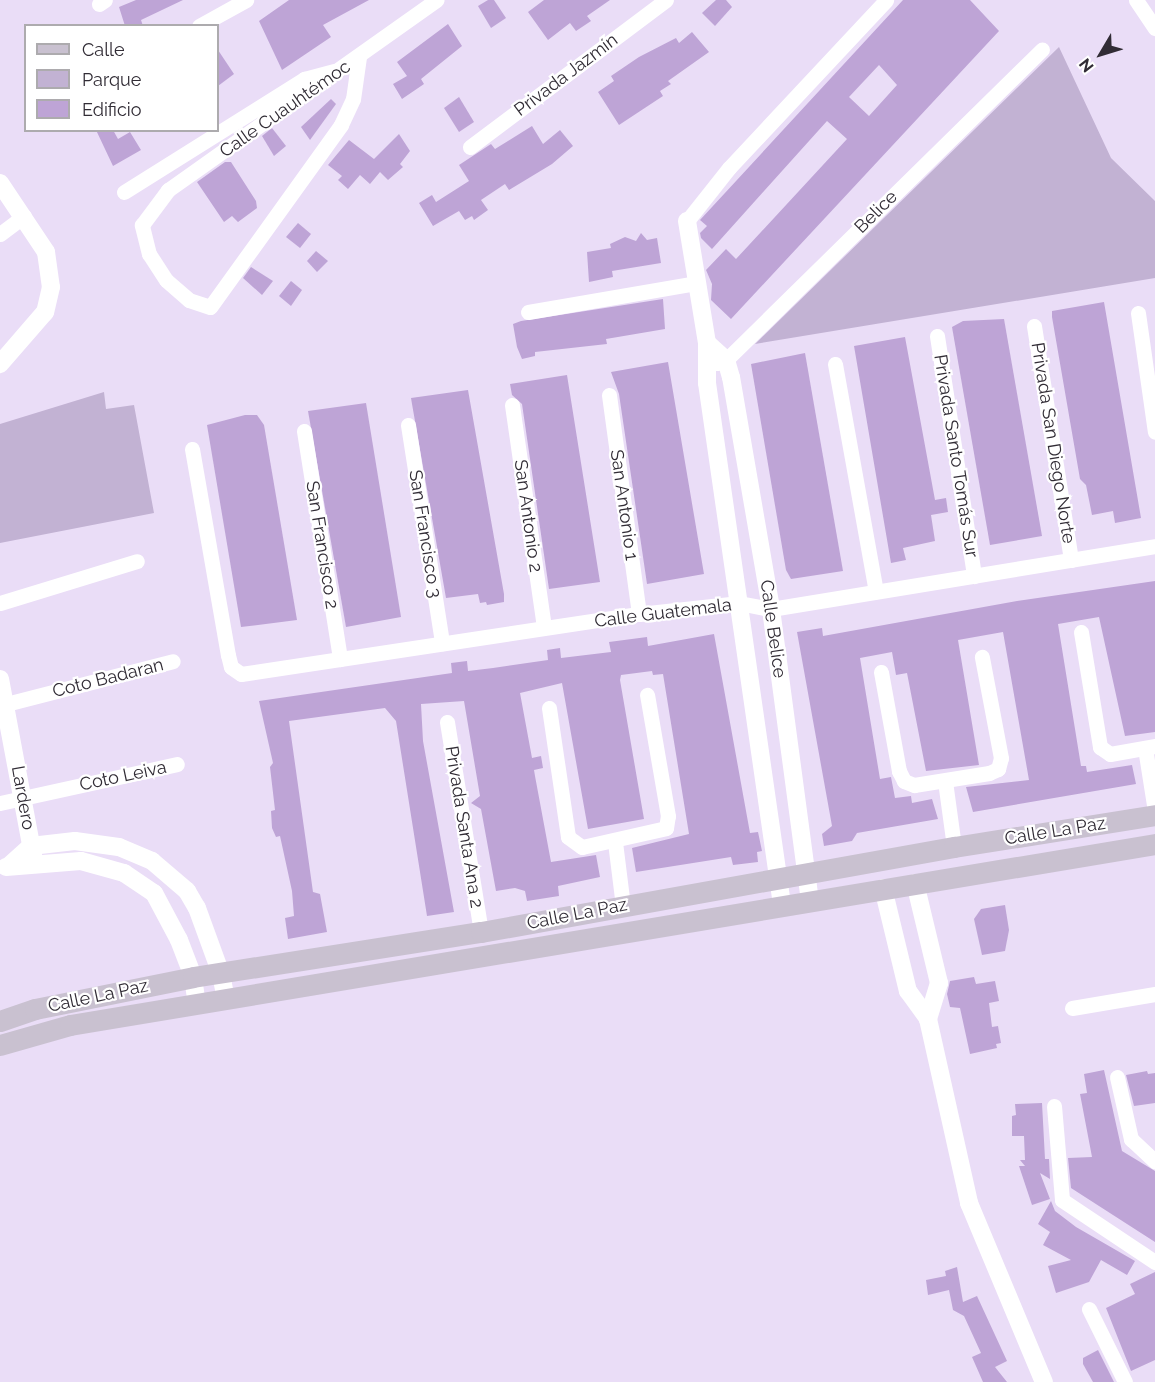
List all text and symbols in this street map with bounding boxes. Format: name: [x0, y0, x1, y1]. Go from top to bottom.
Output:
legend: [24, 24, 219, 132]
north arrow: [1071, 24, 1131, 84]
street label: Privada Jazmín: [510, 29, 622, 121]
text: Calle: [82, 39, 125, 60]
text: N: [1075, 55, 1098, 76]
street label: Calle Cuauhtémoc: [215, 56, 355, 162]
text: Parque: [82, 69, 141, 90]
text: Edificio: [82, 99, 141, 120]
street label: Belice: [850, 186, 902, 238]
street label: Privada San Diego Norte: [1026, 341, 1080, 545]
street label: Privada Santo Tomás Sur: [929, 353, 983, 559]
street label: San Antonio 1: [605, 448, 643, 562]
street label: San Antonio 2: [509, 458, 547, 574]
street label: San Francisco 3: [404, 468, 446, 600]
street label: San Francisco 2: [301, 479, 343, 611]
street label: Calle Belice: [755, 579, 791, 679]
street label: Calle Guatemala: [593, 594, 733, 632]
street label: Coto Badaran: [50, 654, 166, 702]
street label: Privada Santa Ana 2: [440, 744, 488, 910]
street label: Coto Leiva: [78, 756, 168, 796]
street label: Lardero: [7, 764, 39, 832]
street label: Calle La Paz: [1003, 812, 1107, 850]
street label: Calle La Paz: [525, 894, 629, 934]
street label: Calle La Paz: [46, 975, 150, 1017]

